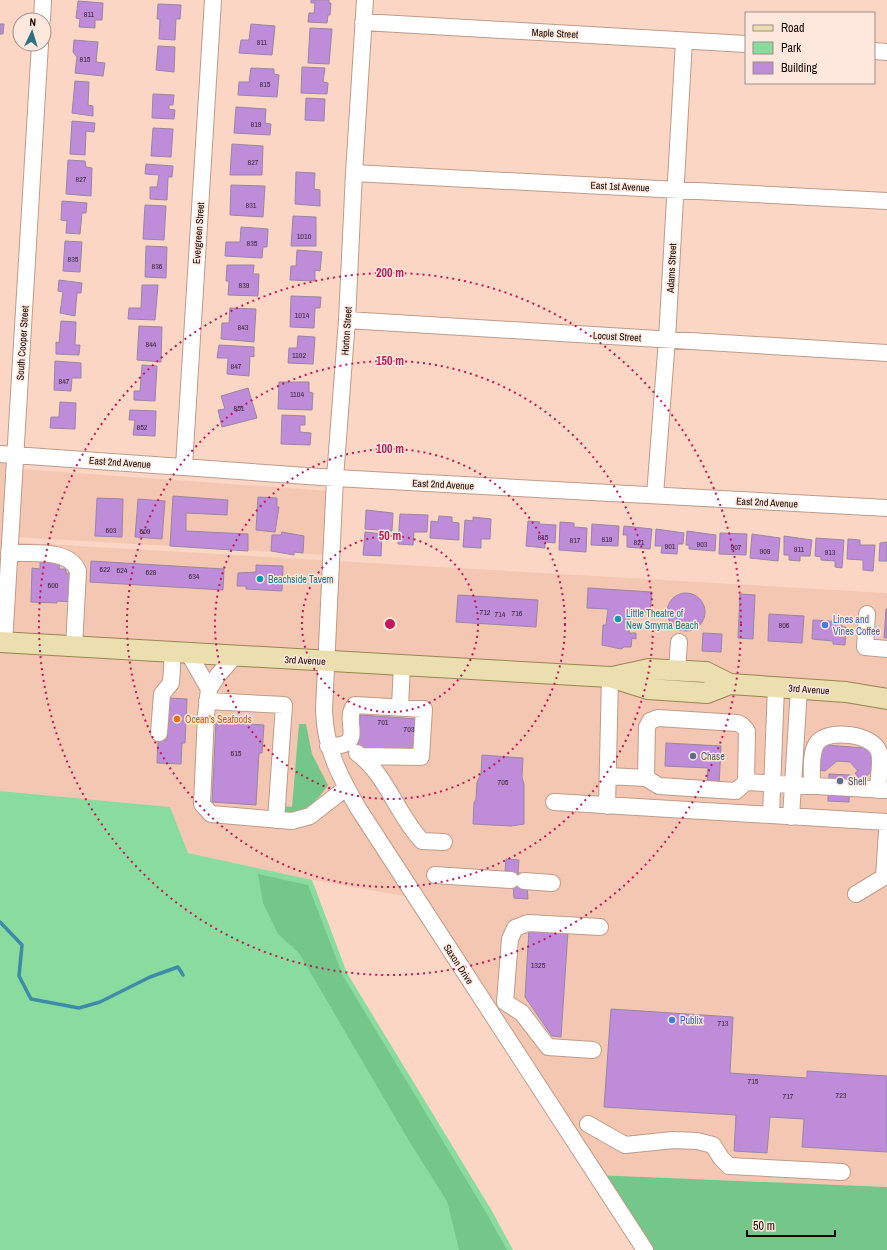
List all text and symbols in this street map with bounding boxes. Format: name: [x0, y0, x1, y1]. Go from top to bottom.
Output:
house number: 811: [84, 9, 95, 19]
north arrow: [12, 12, 52, 52]
legend: [745, 12, 875, 84]
text: N: [29, 15, 36, 29]
text: Road: [781, 20, 805, 36]
street label: Maple Street: [531, 26, 579, 41]
house number: 811: [257, 37, 268, 47]
text: Park: [781, 40, 801, 56]
house number: 815: [80, 54, 91, 64]
text: Building: [781, 60, 818, 76]
house number: 815: [260, 79, 271, 89]
house number: 819: [251, 119, 262, 129]
house number: 827: [248, 157, 259, 167]
house number: 827: [76, 174, 87, 184]
street label: East 1st Avenue: [590, 178, 650, 195]
house number: 831: [246, 200, 257, 210]
street label: Evergreen Street: [190, 201, 207, 264]
house number: 1010: [297, 231, 312, 241]
house number: 835: [247, 238, 258, 248]
street label: Adams Street: [664, 242, 679, 294]
house number: 835: [68, 254, 79, 264]
house number: 836: [152, 261, 163, 271]
text: 200 m: [376, 265, 404, 281]
house number: 839: [239, 280, 250, 290]
street label: South Cooper Street: [13, 305, 32, 381]
street label: Horton Street: [338, 306, 355, 356]
house number: 1014: [295, 310, 310, 320]
house number: 843: [238, 322, 249, 332]
street label: Locust Street: [593, 329, 642, 344]
house number: 844: [146, 339, 157, 349]
house number: 1102: [292, 350, 306, 360]
text: 150 m: [376, 353, 404, 369]
house number: 847: [231, 361, 242, 371]
house number: 847: [59, 376, 70, 386]
house number: 1104: [290, 389, 304, 399]
house number: 851: [234, 403, 245, 413]
house number: 852: [137, 422, 148, 432]
text: 100 m: [376, 441, 404, 457]
street label: East 2nd Avenue: [89, 454, 152, 471]
street label: East 2nd Avenue: [412, 476, 475, 493]
street label: East 2nd Avenue: [736, 494, 799, 511]
house number: 603: [106, 525, 117, 535]
house number: 609: [140, 526, 151, 536]
text: 50 m: [379, 528, 401, 544]
house number: 815: [538, 532, 549, 542]
house number: 819: [602, 534, 613, 544]
house number: 817: [570, 535, 581, 545]
house number: 821: [634, 537, 645, 547]
house number: 903: [697, 539, 708, 549]
house number: 901: [665, 541, 676, 551]
house number: 907: [731, 542, 742, 552]
house number: 911: [794, 544, 805, 554]
house number: 909: [760, 546, 771, 556]
house number: 913: [825, 547, 836, 557]
house number: 622: [100, 564, 111, 574]
house number: 624: [117, 565, 128, 575]
house number: 628: [146, 567, 157, 577]
house number: 634: [189, 571, 200, 581]
place label: Beachside Tavern: [268, 573, 334, 586]
marker: Beachside Tavern: [255, 574, 265, 584]
house number: 600: [48, 580, 59, 590]
house number: 712: [480, 607, 491, 617]
place label: Little Theatre of New Smyrna Beach: [626, 607, 698, 632]
house number: 716: [512, 608, 523, 618]
house number: 714: [495, 609, 506, 619]
place label: Lines and Vines Coffee: [833, 613, 881, 638]
marker: Little Theatre of New Smyrna Beach: [613, 614, 623, 624]
centre of rings: [383, 617, 397, 631]
house number: 806: [779, 620, 790, 630]
marker: Lines and Vines Coffee: [820, 620, 830, 630]
street label: 3rd Avenue: [284, 653, 326, 668]
street label: 3rd Avenue: [788, 682, 830, 697]
place label: Ocean's Seafoods: [185, 713, 252, 726]
marker: Ocean's Seafoods: [172, 714, 182, 724]
house number: 701: [378, 717, 389, 727]
house number: 703: [404, 724, 415, 734]
house number: 615: [231, 748, 242, 758]
place label: Chase: [701, 750, 725, 763]
marker: Chase: [688, 751, 698, 761]
place label: Shell: [848, 775, 866, 788]
marker: Shell: [835, 776, 845, 786]
house number: 705: [498, 777, 509, 787]
street label: Saxon Drive: [441, 942, 477, 987]
house number: 1325: [531, 960, 546, 970]
place label: Publix: [680, 1014, 704, 1027]
marker: Publix: [667, 1015, 677, 1025]
house number: 713: [718, 1018, 729, 1028]
house number: 715: [748, 1076, 759, 1086]
house number: 723: [836, 1090, 847, 1100]
house number: 717: [783, 1091, 794, 1101]
scale bar: [747, 1212, 835, 1238]
text: 50 m: [753, 1218, 775, 1234]

